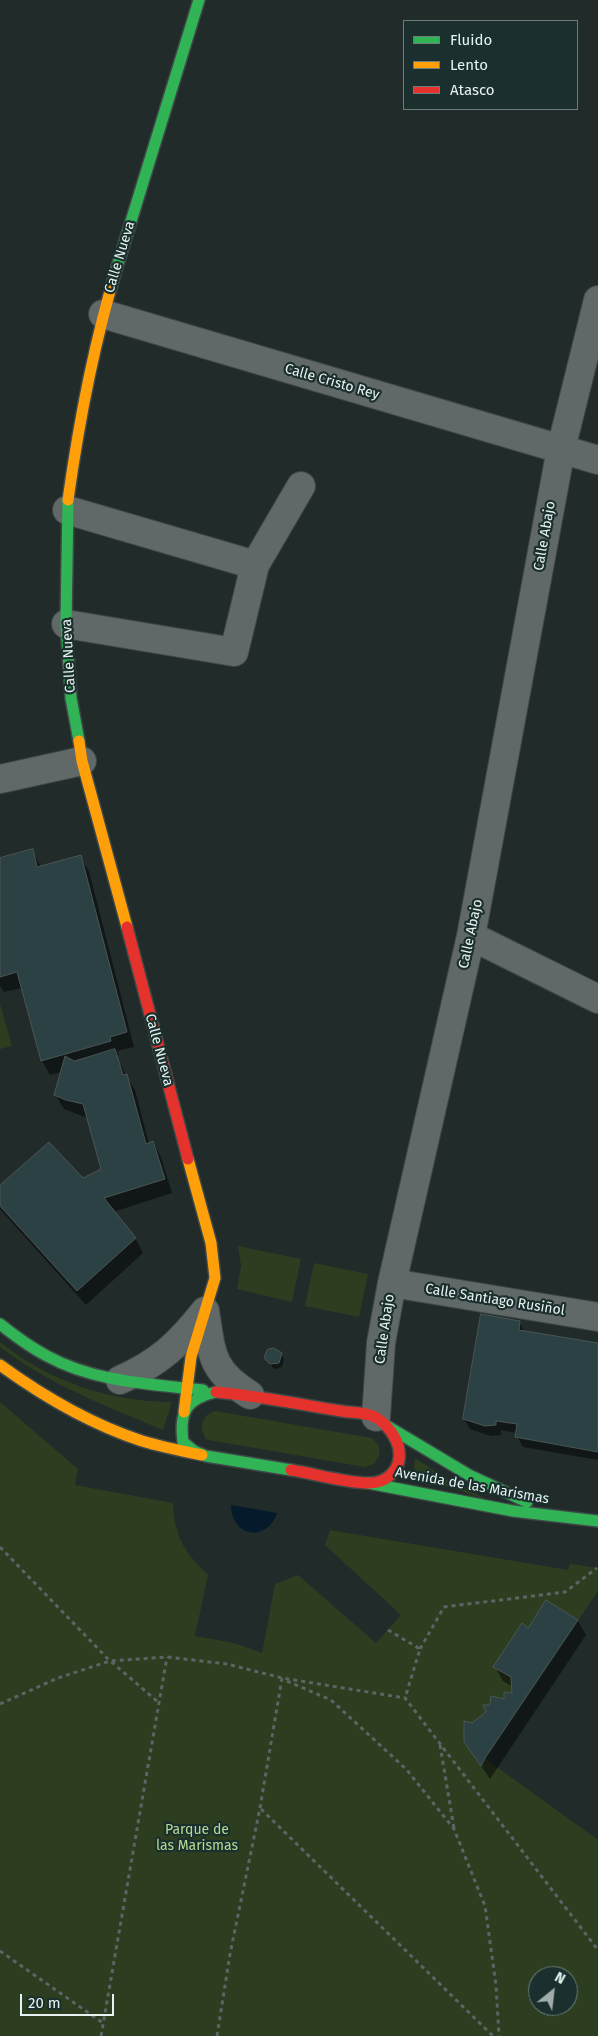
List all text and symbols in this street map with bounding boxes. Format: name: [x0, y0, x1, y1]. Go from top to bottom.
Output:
legend: [403, 20, 578, 110]
text: Fluido: [450, 31, 492, 49]
text: Lento: [450, 56, 488, 74]
text: Atasco: [450, 81, 495, 99]
street label: Calle Nueva: [101, 219, 139, 295]
street label: Calle Cristo Rey: [283, 360, 381, 404]
street label: Calle Abajo: [531, 500, 559, 572]
street label: Calle Nueva: [59, 619, 79, 693]
street label: Calle Abajo: [455, 898, 487, 970]
street label: Calle Nueva: [141, 1012, 177, 1088]
street label: Calle Santiago Rusiñol: [424, 1281, 566, 1319]
street label: Calle Abajo: [372, 1293, 398, 1365]
street label: Avenida de las Marismas: [394, 1464, 550, 1508]
park label: Parque de las Marismas: [156, 1822, 238, 1854]
north arrow: [528, 1966, 578, 2016]
text: N: [552, 1969, 568, 1988]
scale bar: [22, 1984, 116, 2016]
text: 20 m: [28, 1994, 61, 2012]

